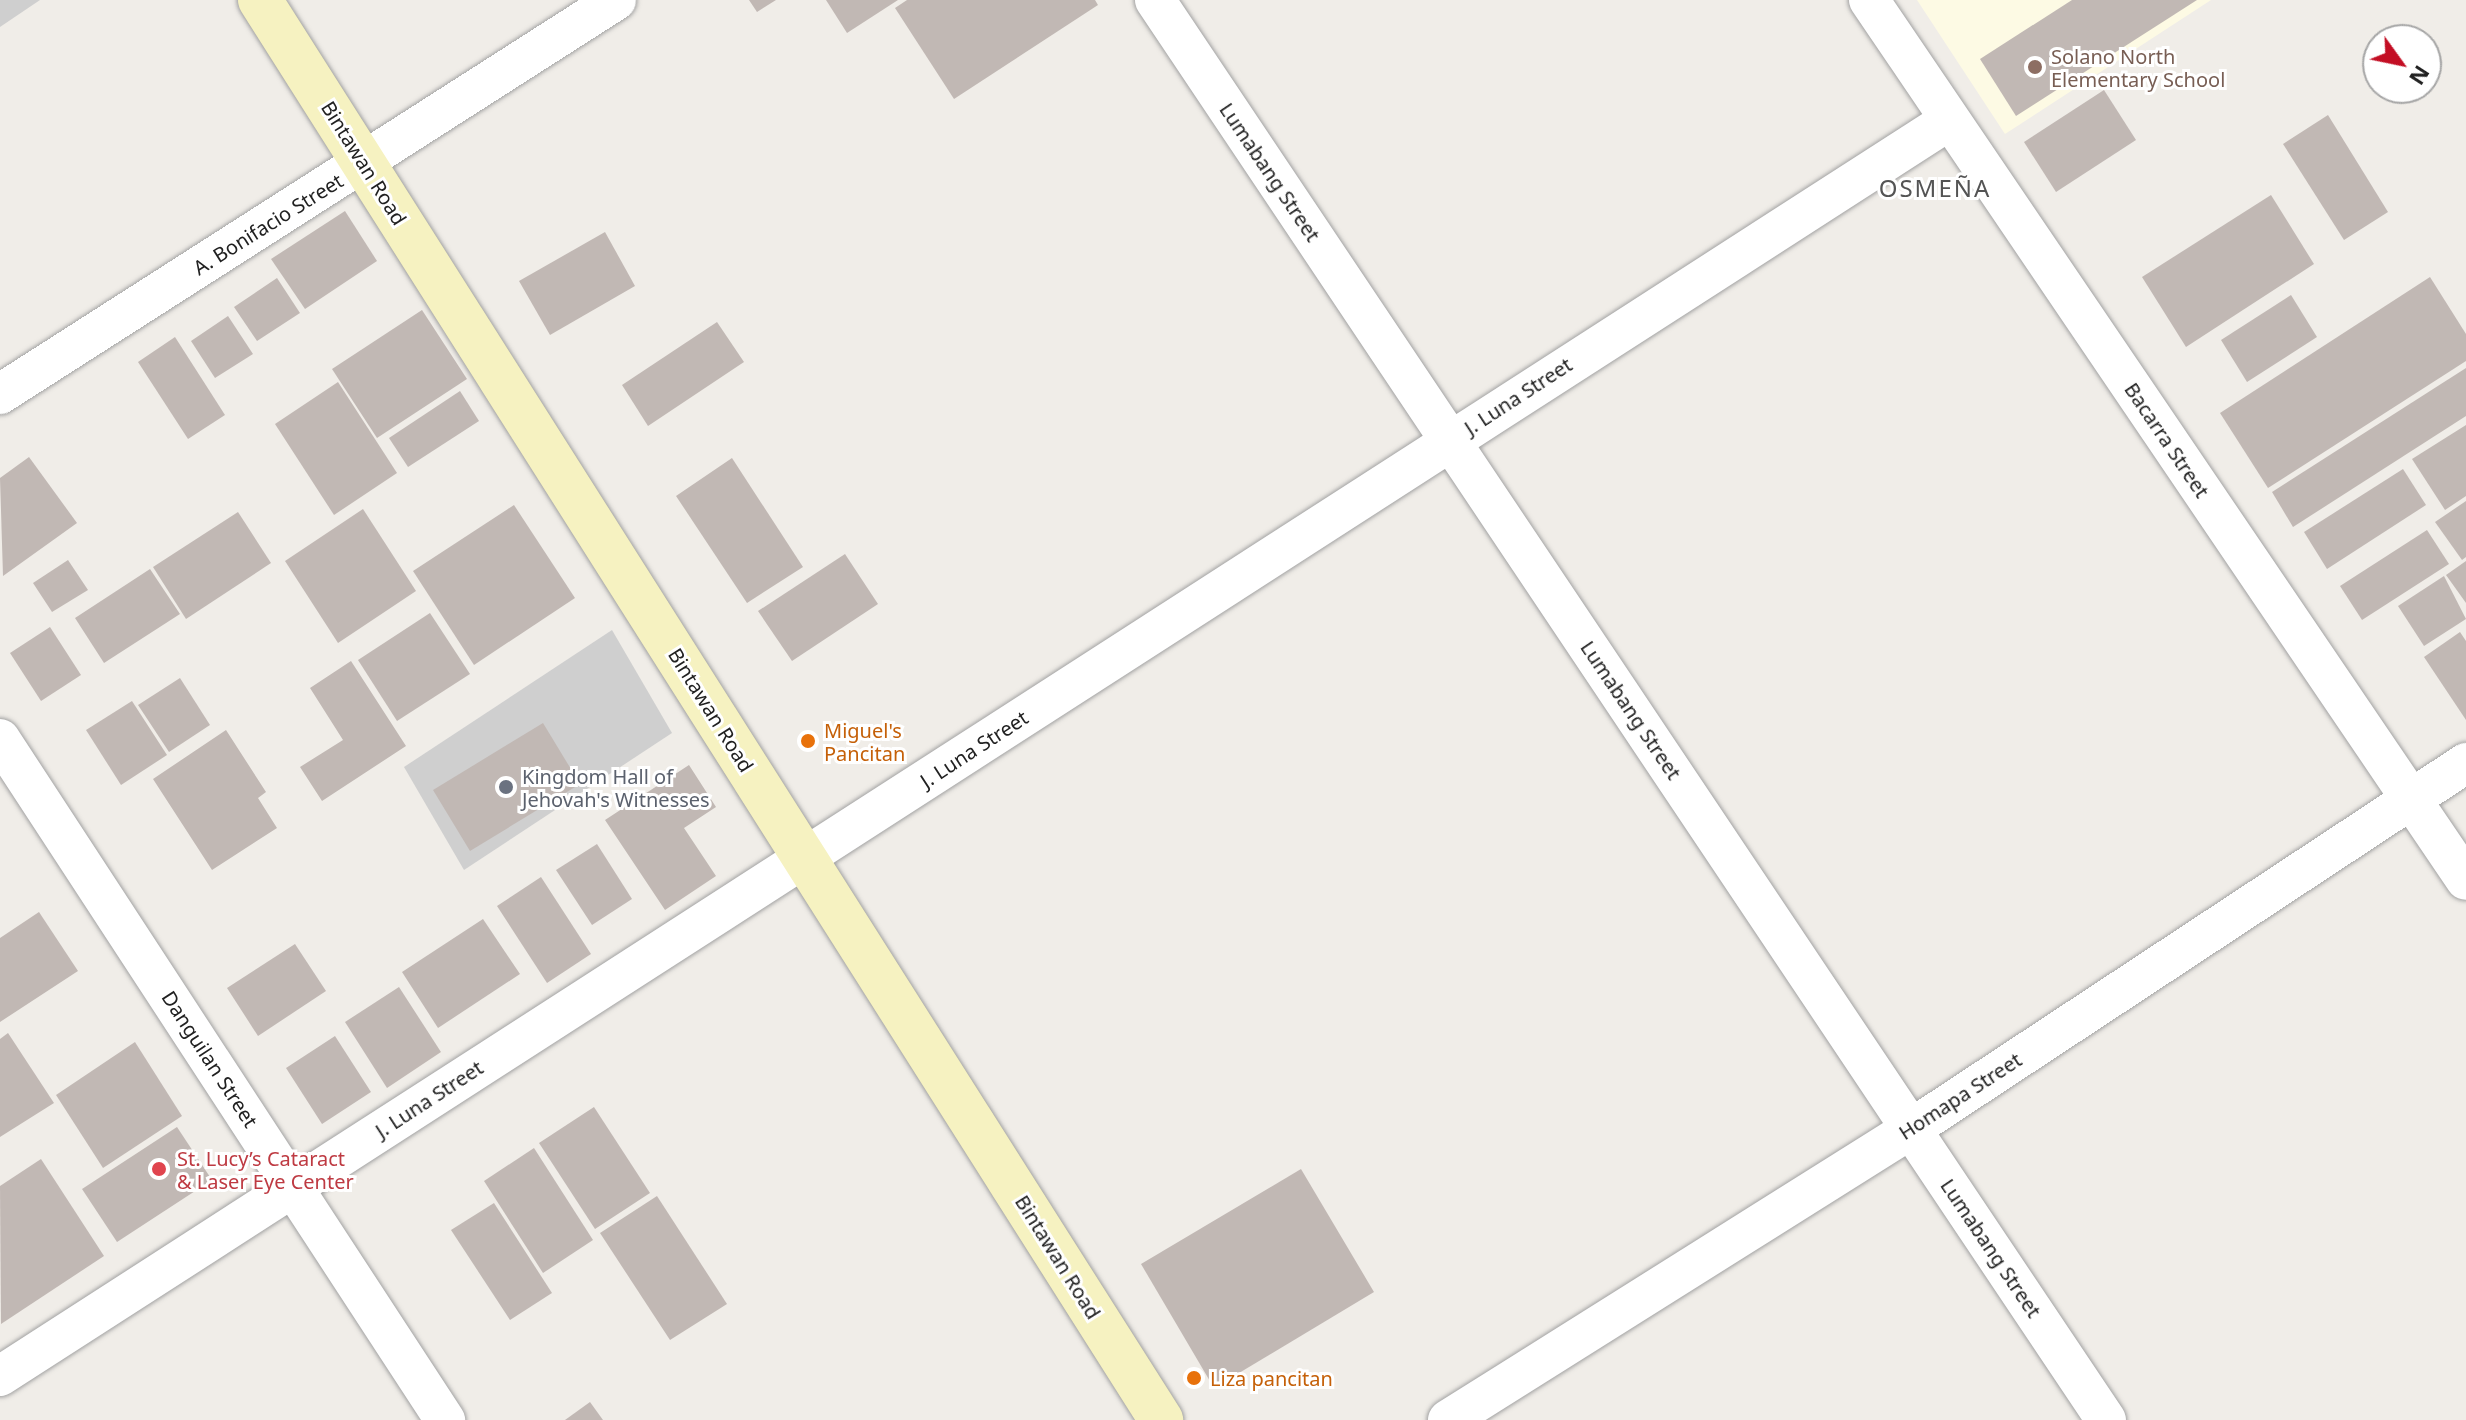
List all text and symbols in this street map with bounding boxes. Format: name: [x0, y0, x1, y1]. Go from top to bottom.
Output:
north arrow: [2362, 24, 2442, 104]
place label: Solano North Elementary School: [2051, 44, 2225, 91]
marker: Solano North Elementary School: [2026, 58, 2044, 76]
text: N: [2403, 60, 2438, 92]
street label: Bintawan Road: [316, 97, 412, 229]
street label: Lumabang Street: [1215, 98, 1325, 246]
street label: A. Bonifacio Street: [189, 168, 347, 280]
district label: OSMEÑA: [1879, 174, 1991, 202]
street label: J. Luna Street: [1460, 352, 1576, 440]
street label: Bacarra Street: [2120, 378, 2214, 502]
street label: Lumabang Street: [1576, 636, 1686, 784]
street label: Bintawan Road: [663, 644, 759, 776]
street label: J. Luna Street: [916, 705, 1032, 793]
place label: Miguel's Pancitan: [824, 718, 905, 765]
marker: Miguel's Pancitan: [799, 732, 817, 750]
place label: Kingdom Hall of Jehovah's Witnesses: [522, 764, 710, 811]
marker: Kingdom Hall of Jehovah's Witnesses: [497, 778, 515, 796]
street label: Danguilan Street: [157, 986, 263, 1132]
street label: Homapa Street: [1894, 1047, 2026, 1145]
street label: J. Luna Street: [371, 1055, 487, 1143]
place label: St. Lucy’s Cataract & Laser Eye Center: [177, 1146, 354, 1193]
marker: St. Lucy’s Cataract & Laser Eye Center: [148, 1158, 170, 1180]
street label: Lumabang Street: [1936, 1174, 2046, 1322]
street label: Bintawan Road: [1010, 1191, 1106, 1323]
place label: Liza pancitan: [1210, 1366, 1333, 1390]
marker: Liza pancitan: [1185, 1369, 1203, 1387]

